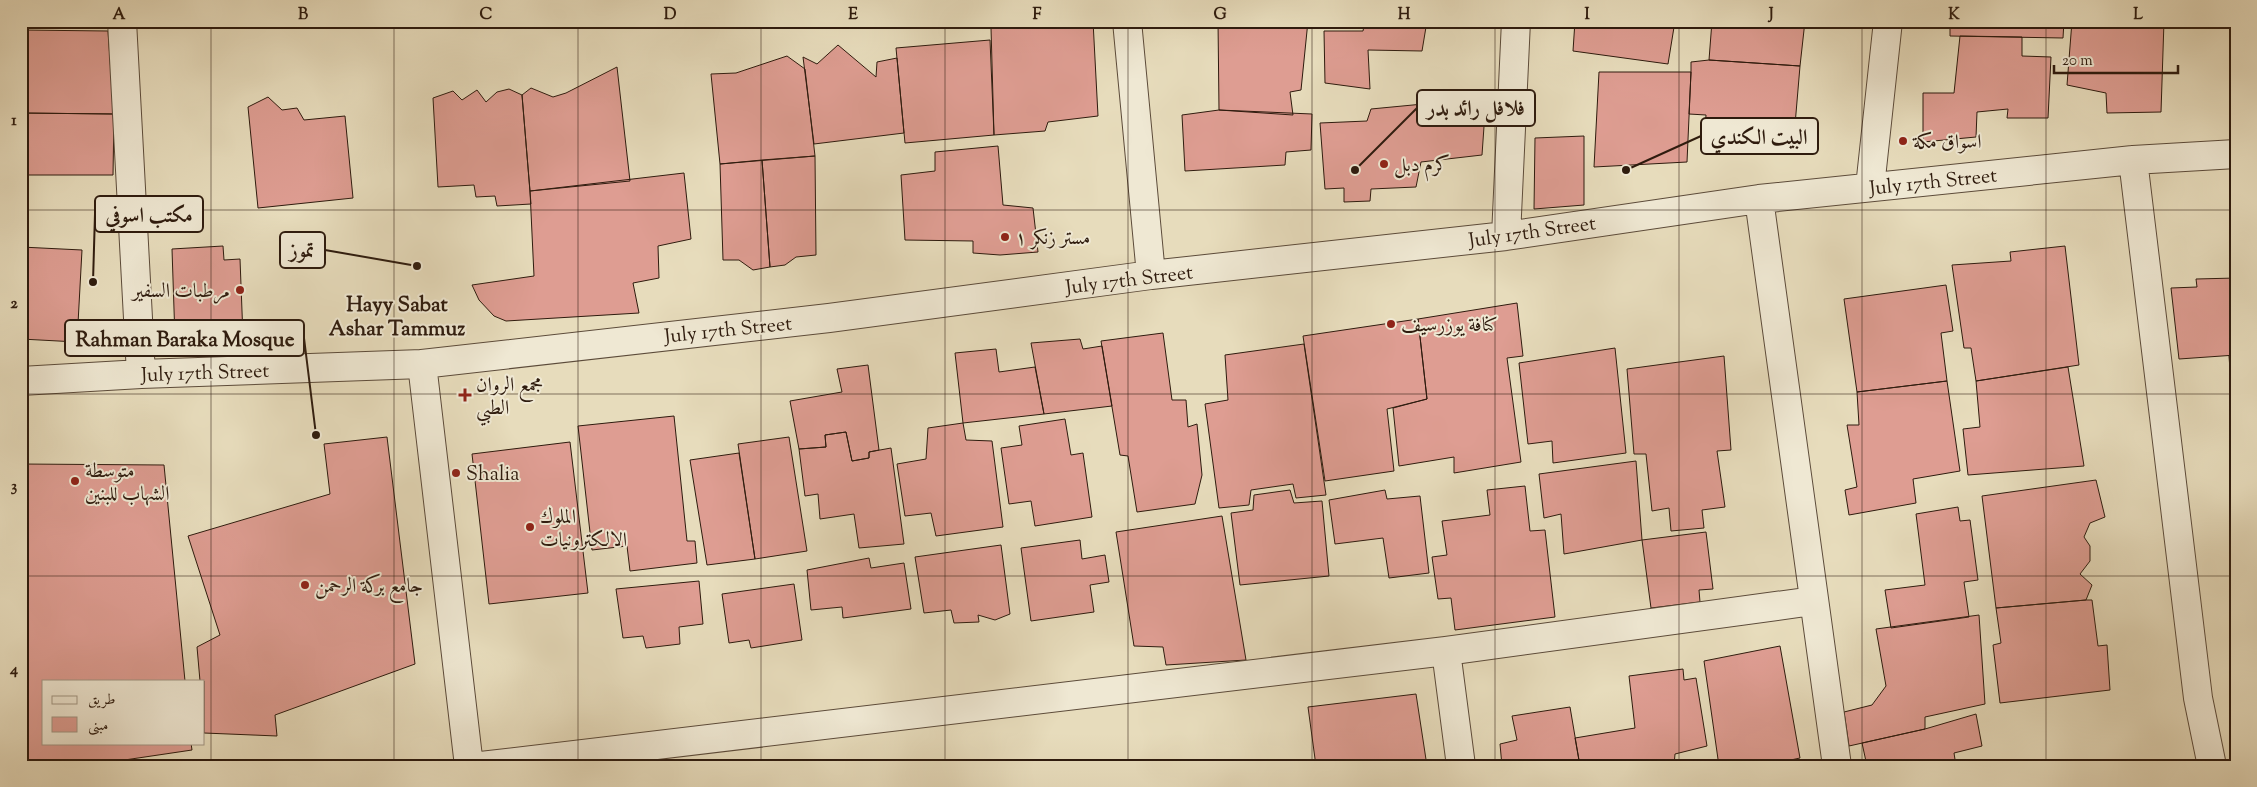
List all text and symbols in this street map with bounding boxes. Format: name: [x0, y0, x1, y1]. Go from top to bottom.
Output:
text: A: [113, 4, 126, 27]
text: B: [298, 4, 308, 27]
text: C: [480, 4, 493, 27]
text: D: [664, 4, 677, 27]
text: E: [848, 4, 858, 27]
text: F: [1033, 4, 1042, 27]
text: G: [1213, 4, 1227, 27]
text: H: [1398, 4, 1411, 27]
text: I: [1584, 4, 1590, 27]
text: J: [1767, 4, 1774, 27]
text: K: [1948, 4, 1960, 27]
text: L: [2133, 4, 2143, 27]
scale bar: [2054, 42, 2178, 74]
text: 20 m: [2062, 51, 2093, 72]
callout: فلافل رائد بدر: [1417, 90, 1535, 126]
text: فلافل رائد بدر: [1425, 95, 1525, 125]
text: 1: [11, 110, 17, 133]
callout: البيت الكندي: [1701, 118, 1818, 154]
text: البيت الكندي: [1710, 124, 1808, 154]
place label: اسواق مكة: [1912, 129, 1982, 158]
marker: اسواق مكة: [1897, 135, 1909, 147]
place label: كرم دبل: [1394, 152, 1450, 182]
marker: كرم دبل: [1378, 158, 1390, 170]
street label: July 17th Street: [1867, 162, 1999, 205]
callout: مكتب اسوفي: [95, 196, 203, 232]
text: مكتب اسوفي: [104, 202, 193, 233]
street label: July 17th Street: [1466, 210, 1598, 257]
place label: مستر زنكر ١: [1015, 225, 1090, 254]
marker: مستر زنكر ١: [999, 231, 1011, 243]
callout: تموز: [280, 232, 325, 268]
text: تموز: [288, 237, 314, 267]
street label: July 17th Street: [1063, 259, 1195, 304]
place label: مرطبات السفير: [130, 278, 230, 307]
marker: مرطبات السفير: [234, 284, 246, 296]
district label: Hayy Sabat Ashar Tammuz: [329, 291, 465, 345]
text: 2: [10, 293, 18, 316]
street label: July 17th Street: [662, 310, 794, 353]
place label: كنافة يوزرسيف: [1401, 312, 1498, 341]
marker: كنافة يوزرسيف: [1385, 318, 1397, 330]
callout: Rahman Baraka Mosque: [65, 320, 304, 356]
text: Rahman Baraka Mosque: [76, 326, 295, 356]
street label: July 17th Street: [140, 358, 270, 391]
place label: مجمع الروان الطبي: [476, 372, 543, 426]
marker: مجمع الروان الطبي: [458, 388, 472, 402]
place label: متوسطة الشهاب للبنين: [85, 458, 170, 510]
place label: Shalia: [466, 461, 519, 490]
marker: Shalia: [450, 467, 462, 479]
marker: متوسطة الشهاب للبنين: [69, 475, 81, 487]
text: 3: [11, 476, 18, 499]
place label: الملوك الالكترونيات: [540, 504, 627, 556]
marker: الملوك الالكترونيات: [524, 521, 536, 533]
place label: جامع بركة الرحمن: [315, 573, 423, 603]
marker: جامع بركة الرحمن: [299, 579, 311, 591]
text: 4: [9, 659, 18, 682]
legend: [42, 680, 205, 744]
text: طريق: [88, 690, 115, 711]
text: مبنى: [88, 716, 108, 737]

